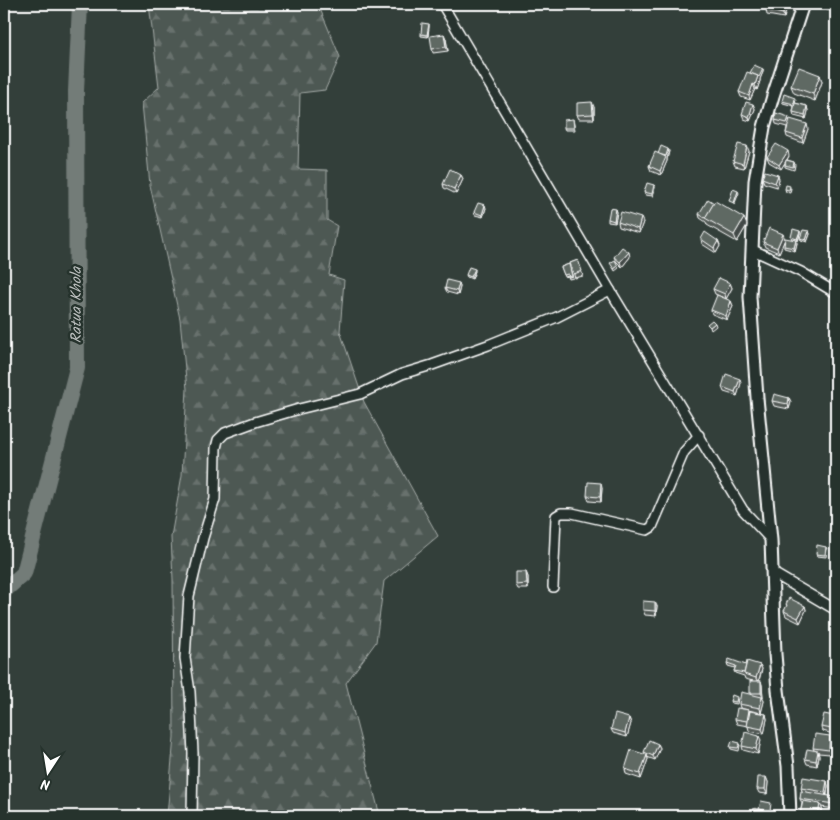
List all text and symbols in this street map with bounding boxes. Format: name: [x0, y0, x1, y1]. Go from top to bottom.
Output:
water label: Ratua Khola: [65, 266, 89, 343]
north arrow: [22, 748, 72, 798]
text: N: [39, 772, 52, 795]

